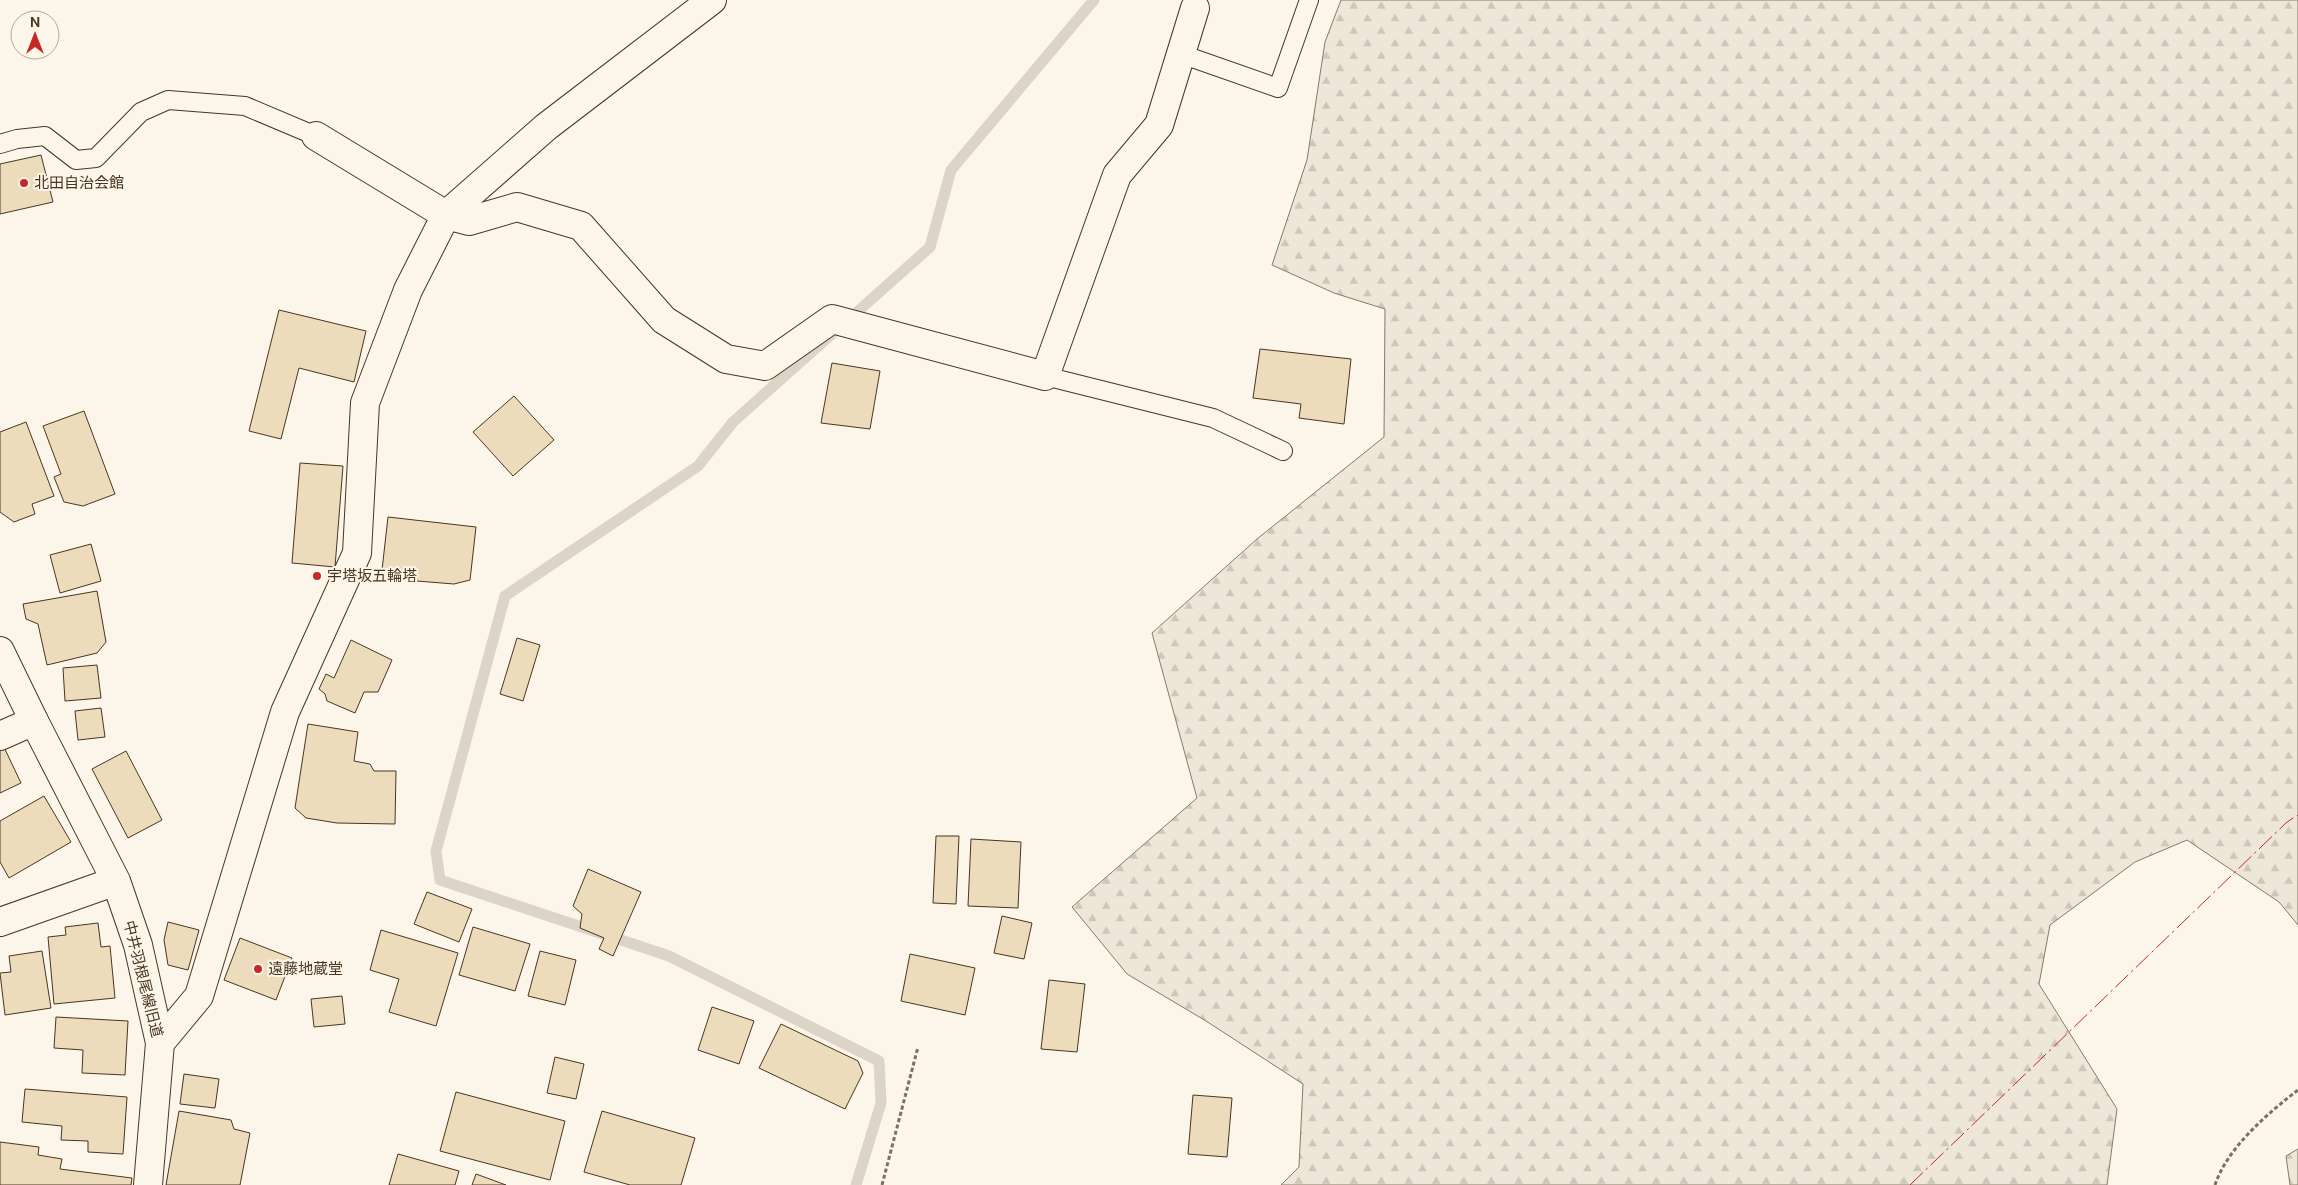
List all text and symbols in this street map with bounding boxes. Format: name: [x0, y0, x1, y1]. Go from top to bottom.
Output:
north arrow: [10, 10, 60, 60]
text: N: [30, 13, 40, 31]
place label: 北田自治会館: [34, 173, 124, 193]
marker: 北田自治会館: [18, 177, 30, 189]
place label: 宇塔坂五輪塔: [327, 566, 417, 586]
marker: 宇塔坂五輪塔: [311, 570, 323, 582]
street label: 中井羽根尾線旧道: [119, 918, 167, 1040]
place label: 遠藤地蔵堂: [268, 959, 343, 979]
marker: 遠藤地蔵堂: [252, 963, 264, 975]

